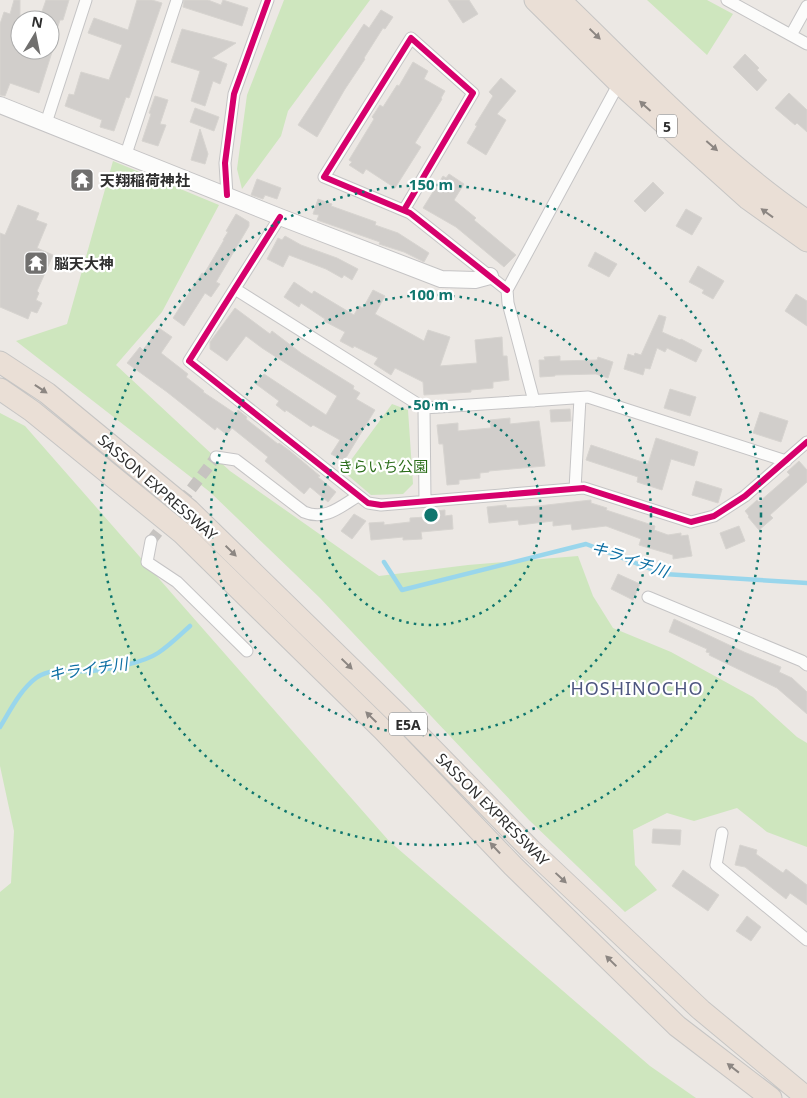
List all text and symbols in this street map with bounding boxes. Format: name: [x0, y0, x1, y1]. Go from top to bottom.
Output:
north arrow: [10, 10, 60, 60]
text: N: [30, 11, 45, 32]
one-way arrow: [588, 28, 600, 40]
one-way arrow: [640, 100, 652, 112]
road number: 5: [657, 114, 677, 138]
one-way arrow: [706, 140, 718, 152]
temple icon: 天翔稲荷神社: [69, 167, 95, 193]
place label: 天翔稲荷神社: [100, 170, 190, 190]
text: 150 m: [409, 174, 453, 194]
one-way arrow: [761, 208, 774, 218]
temple icon: 脳天大神: [23, 250, 49, 276]
place label: 脳天大神: [54, 253, 114, 273]
text: 100 m: [409, 284, 453, 304]
one-way arrow: [34, 384, 47, 394]
text: 50 m: [413, 394, 449, 414]
street label: SASSON EXPRESSWAY: [94, 430, 222, 545]
park label: きらいち公園: [338, 456, 428, 476]
centre of rings: [422, 506, 440, 524]
water label: キライチ川: [589, 536, 673, 583]
one-way arrow: [225, 544, 237, 556]
water label: キライチ川: [47, 652, 131, 685]
one-way arrow: [341, 658, 353, 670]
district label: HOSHINOCHO: [570, 676, 704, 700]
one-way arrow: [365, 712, 377, 724]
road number: E5A: [389, 712, 427, 736]
street label: SASSON EXPRESSWAY: [432, 748, 554, 870]
one-way arrow: [489, 842, 501, 854]
one-way arrow: [555, 872, 567, 884]
one-way arrow: [605, 955, 617, 967]
one-way arrow: [727, 1063, 740, 1074]

